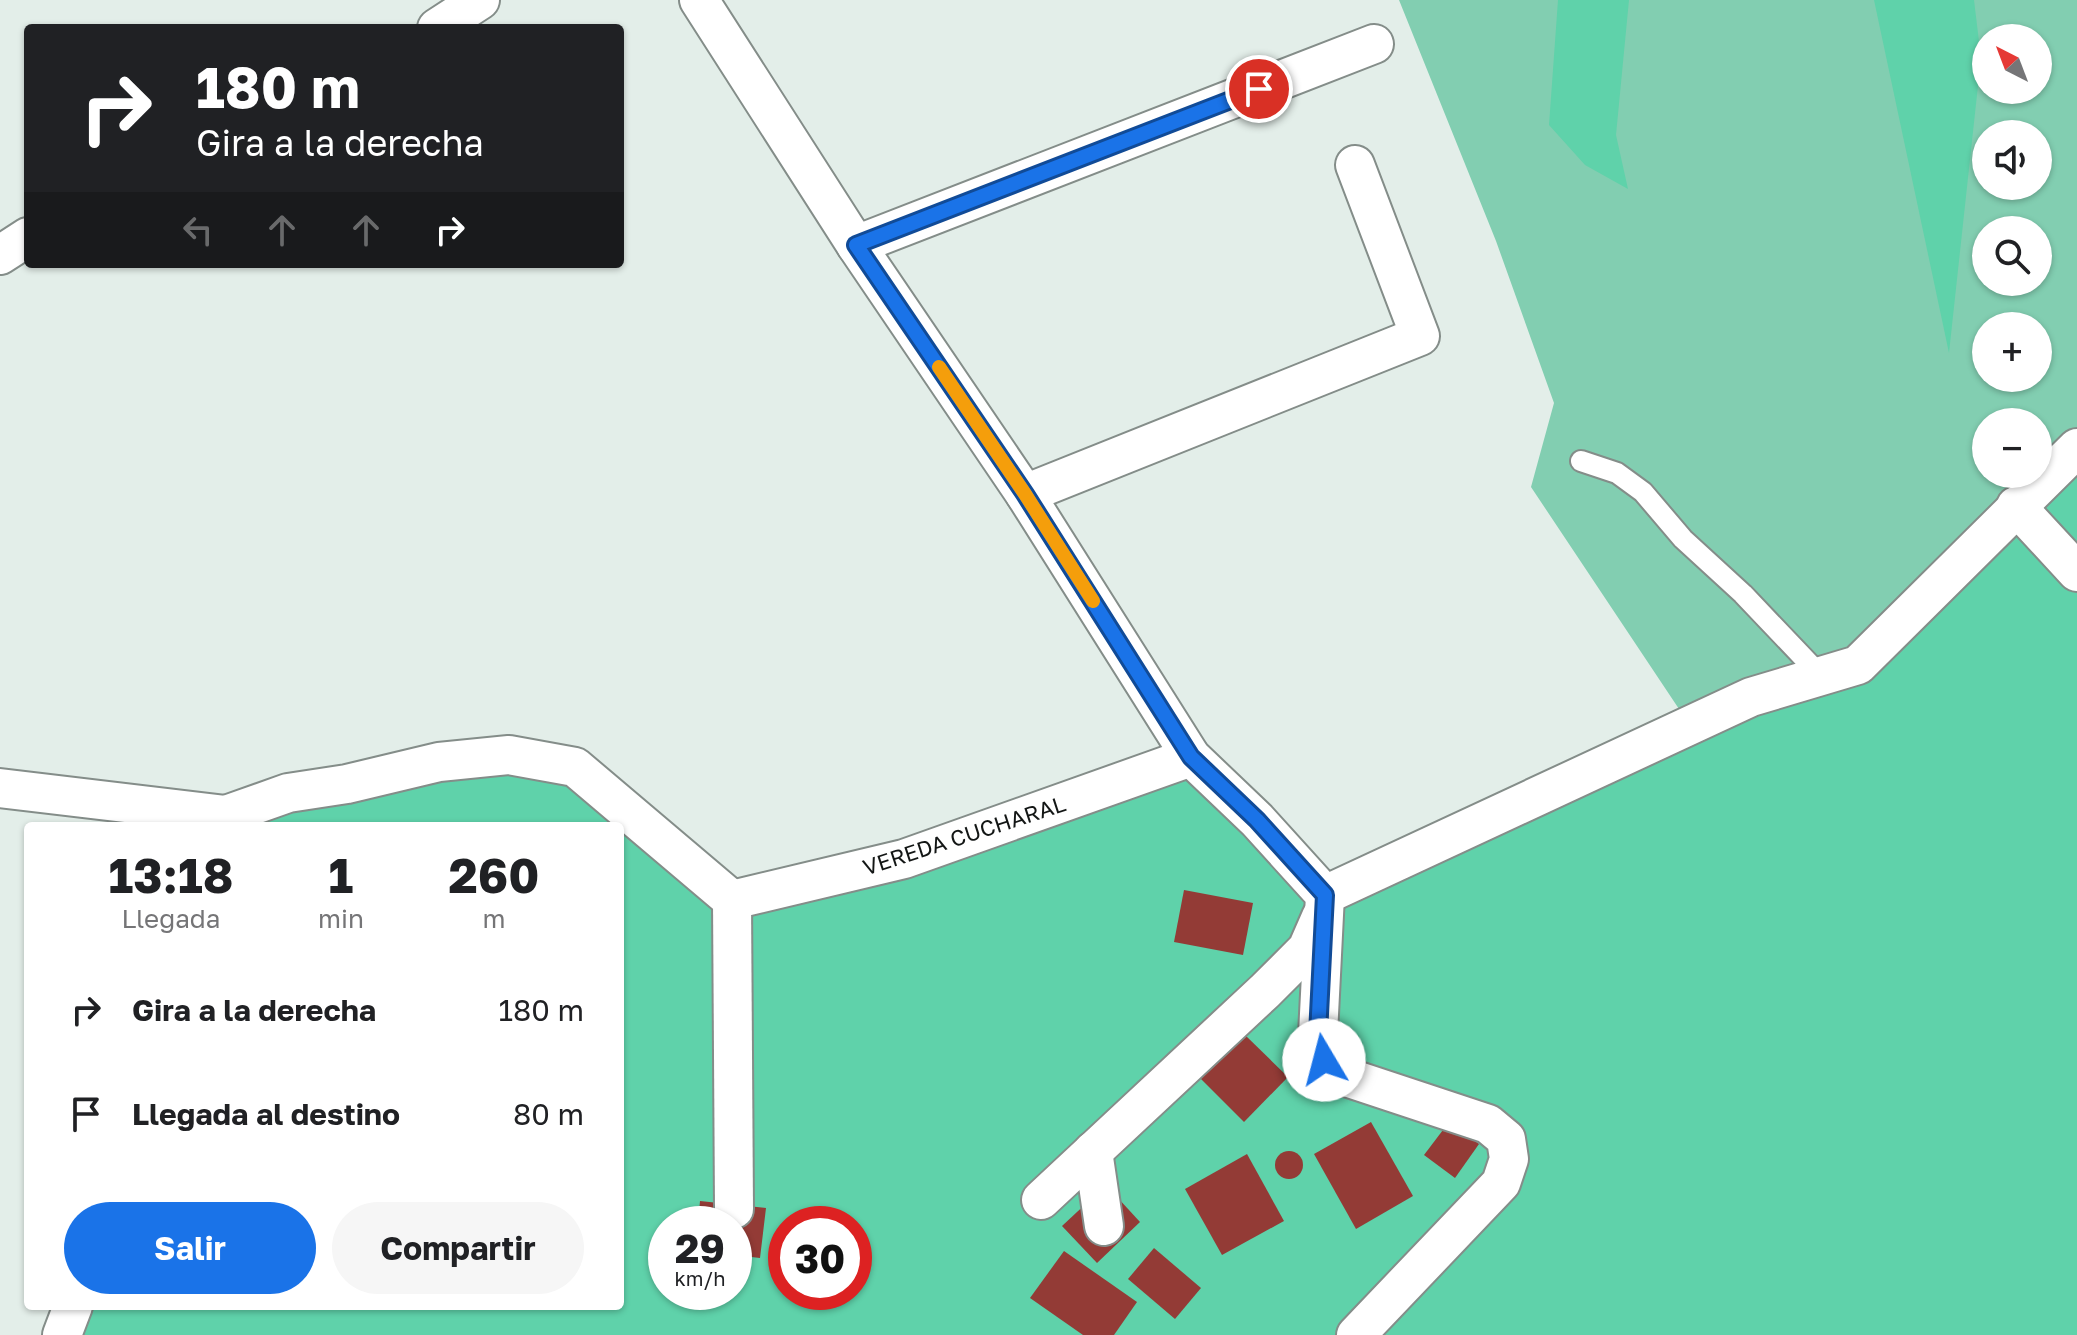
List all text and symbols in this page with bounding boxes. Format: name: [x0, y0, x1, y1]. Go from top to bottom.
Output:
north arrow: [1972, 24, 2052, 104]
map controls: [1972, 24, 2052, 488]
text: 180 m: [196, 53, 360, 120]
pin: [1225, 55, 1293, 123]
icon: right: [64, 56, 168, 160]
icon: arrive: [1237, 67, 1281, 111]
button: sound: [1972, 120, 2052, 200]
text: Gira a la derecha: [196, 121, 484, 164]
icon: left: [176, 208, 220, 252]
icon: ahead: [260, 208, 304, 252]
icon: ahead: [344, 208, 388, 252]
icon: right: [428, 208, 472, 252]
button: search: [1972, 216, 2052, 296]
button: +: [1972, 312, 2052, 392]
button: −: [1972, 408, 2052, 488]
street label: VEREDA CUCHARAL: [859, 789, 1069, 881]
text: 13:18: [109, 846, 233, 904]
text: 1: [329, 846, 353, 904]
text: 260: [448, 846, 539, 904]
text: Llegada: [121, 903, 221, 934]
text: min: [318, 903, 364, 934]
text: m: [482, 903, 505, 934]
icon: right: [64, 988, 108, 1032]
text: Gira a la derecha: [132, 992, 376, 1028]
text: 180 m: [499, 992, 584, 1028]
position arrow: [1282, 1018, 1366, 1102]
icon: arrive: [64, 1092, 108, 1136]
text: Llegada al destino: [132, 1096, 400, 1132]
text: 80 m: [513, 1096, 584, 1132]
button: Salir: [64, 1202, 316, 1294]
button: Compartir: [332, 1202, 584, 1294]
speed limit sign: 30: [768, 1206, 872, 1310]
text: 29: [675, 1224, 725, 1272]
text: km/h: [675, 1266, 725, 1290]

